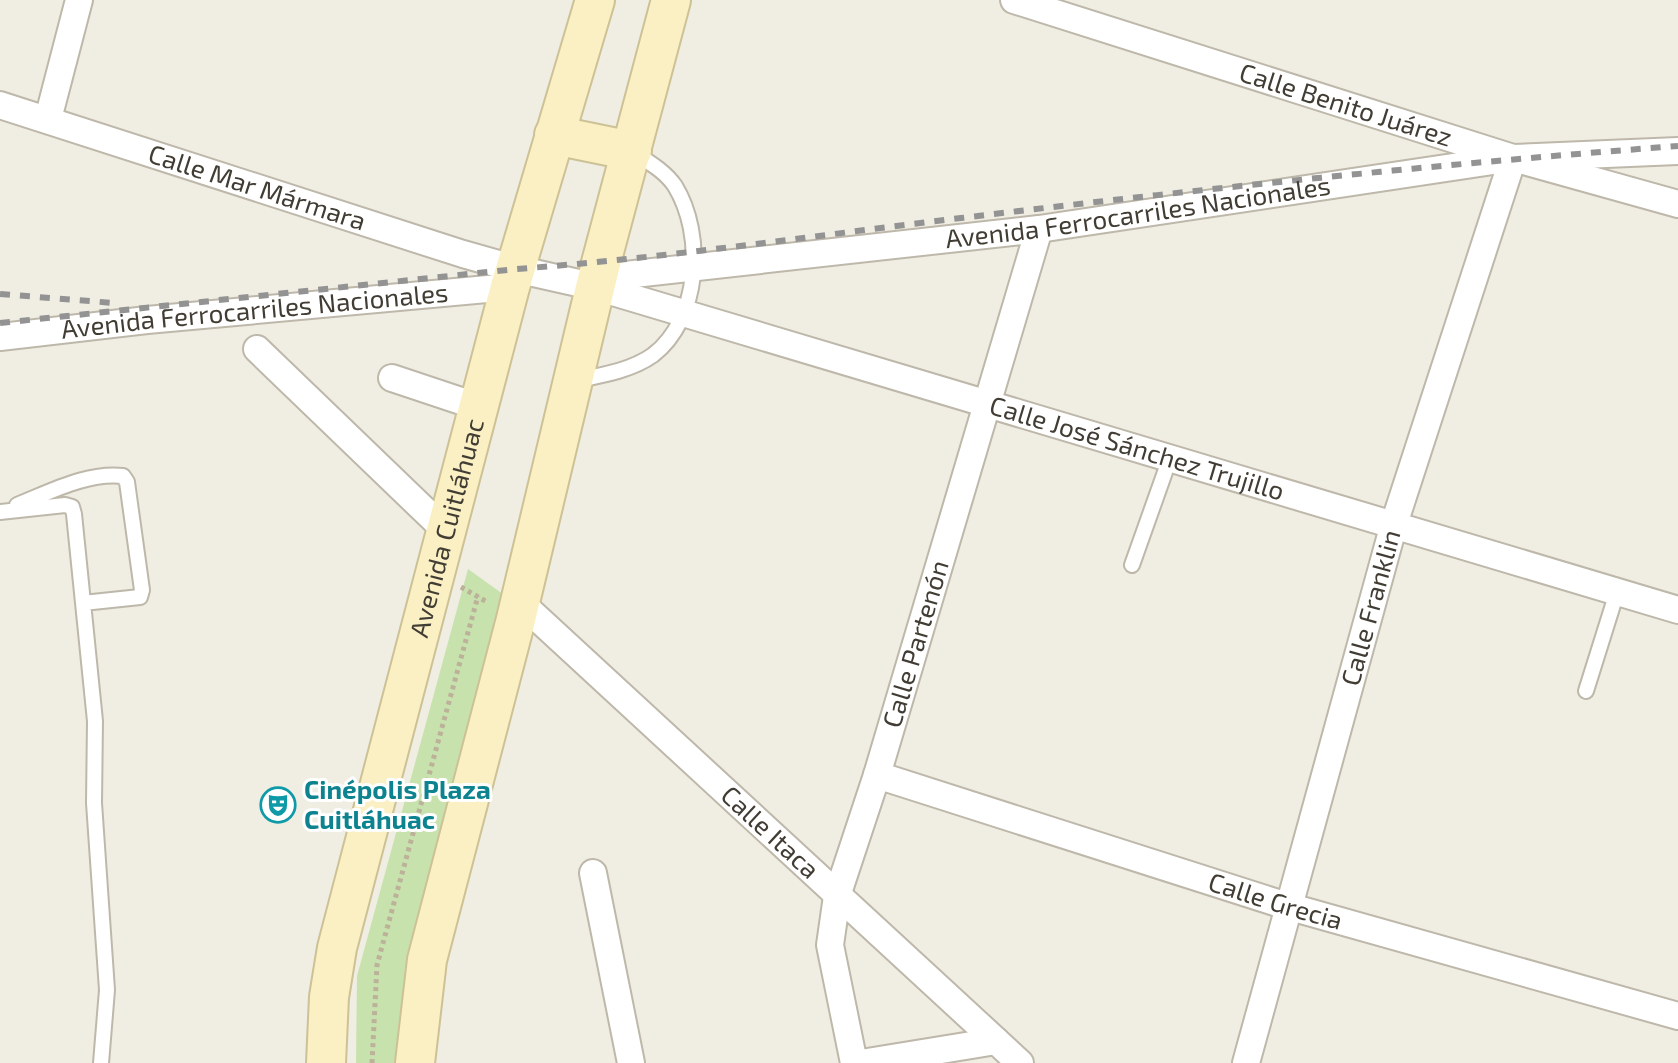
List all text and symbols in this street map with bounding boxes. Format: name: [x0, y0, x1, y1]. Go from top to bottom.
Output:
street label: Calle Benito Juárez: [1236, 55, 1456, 152]
street label: Calle Mar Mármara: [145, 137, 370, 236]
street label: Avenida Ferrocarriles Nacionales: [944, 169, 1332, 253]
street label: Avenida Ferrocarriles Nacionales: [59, 276, 449, 344]
street label: Calle José Sánchez Trujillo: [986, 388, 1288, 506]
street label: Avenida Cuitláhuac: [402, 415, 489, 640]
street label: Calle Franklin: [1333, 526, 1406, 689]
street label: Calle Partenón: [875, 556, 954, 731]
place label: Cinépolis Plaza Cuitláhuac: [304, 773, 491, 834]
street label: Calle Itaca: [715, 779, 826, 884]
theatre icon: Cinépolis Plaza Cuitláhuac: [259, 786, 297, 824]
street label: Calle Grecia: [1205, 865, 1346, 935]

